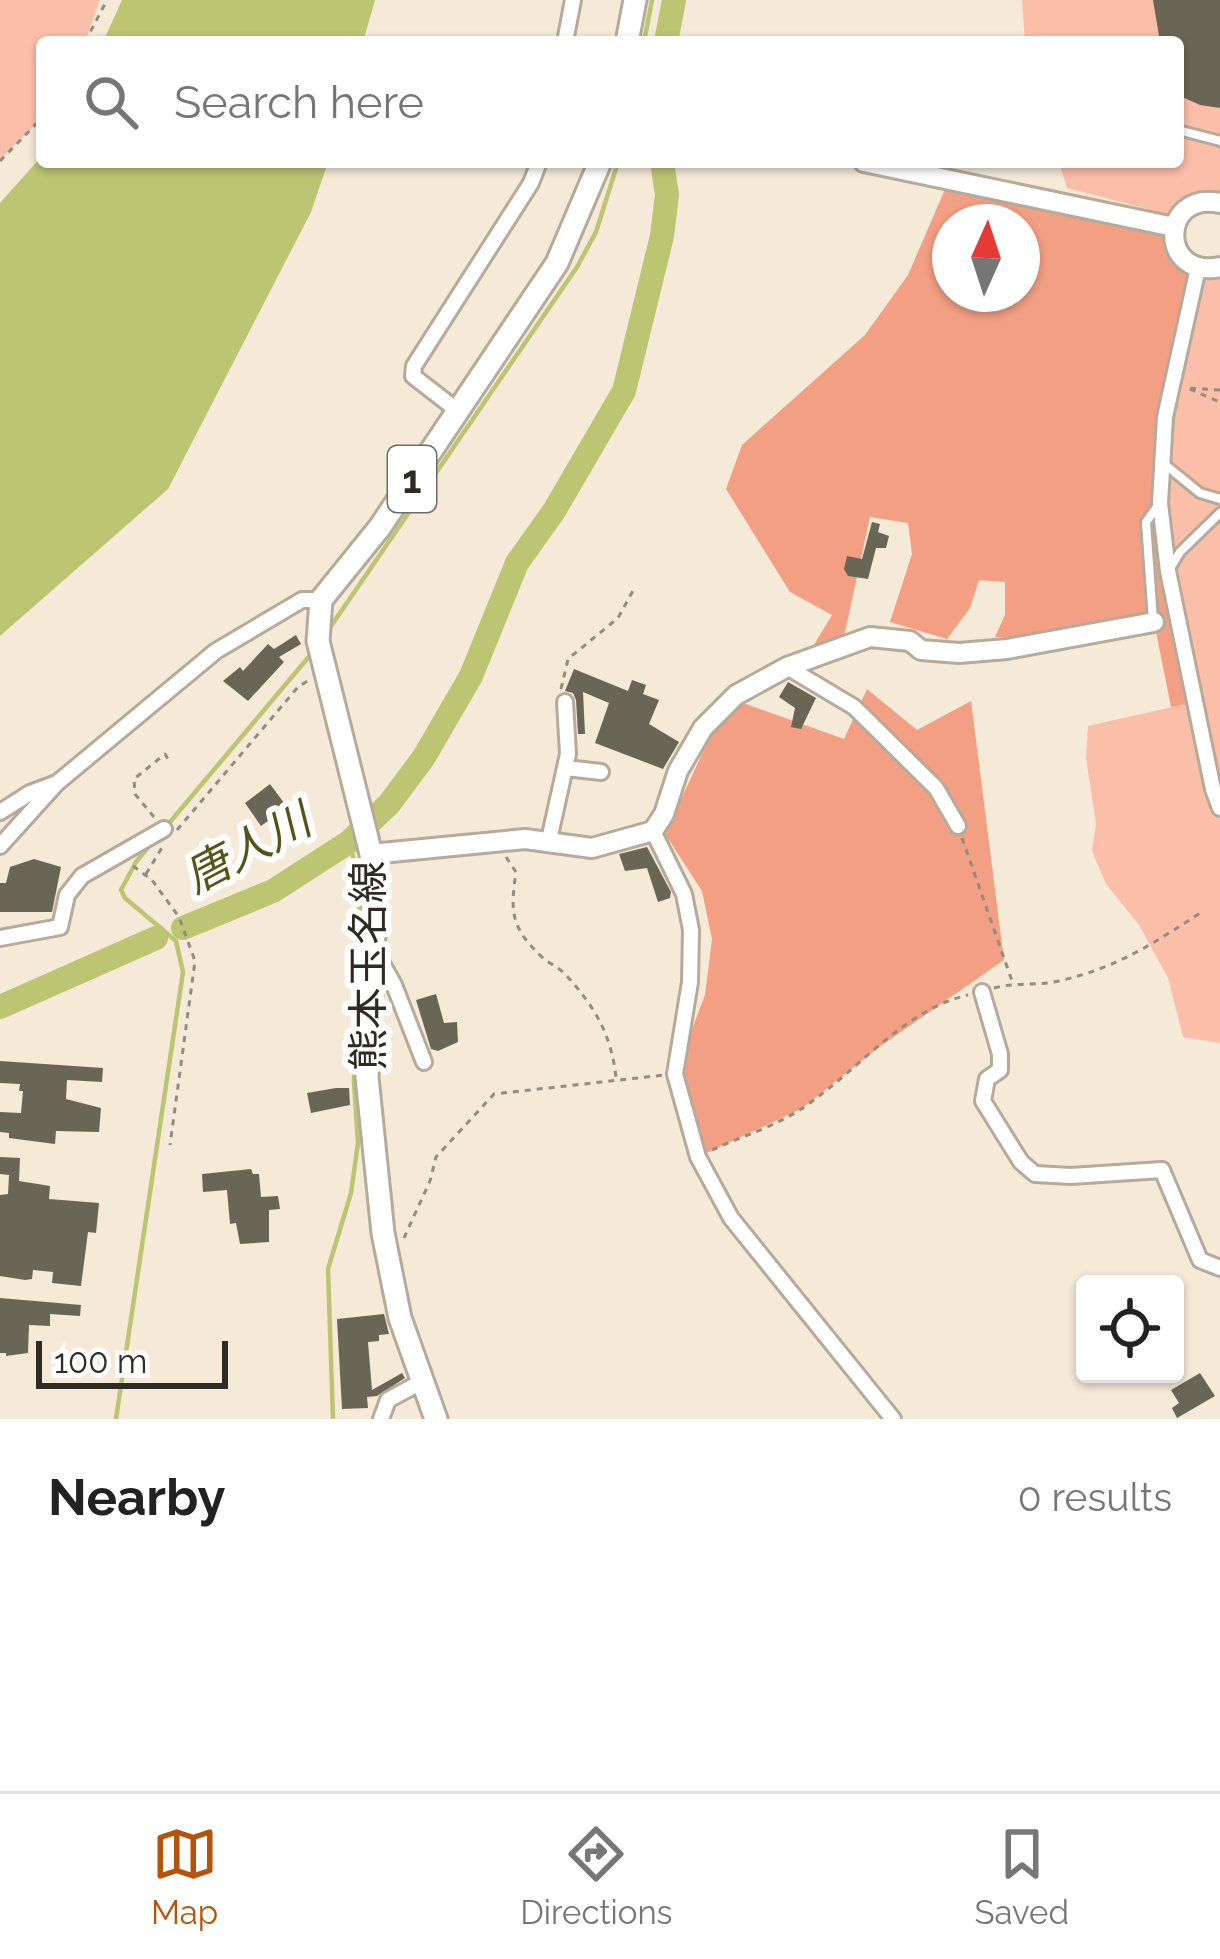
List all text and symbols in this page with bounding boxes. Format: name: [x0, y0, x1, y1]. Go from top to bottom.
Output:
search box: [36, 36, 1184, 168]
icon: search: [78, 69, 144, 135]
text: Search here: [174, 76, 424, 129]
north arrow: [932, 204, 1040, 312]
road number: 1: [388, 446, 436, 512]
water label: 唐人川: [175, 791, 323, 904]
street label: 熊本玉名線: [344, 861, 393, 1071]
map controls: [1076, 1275, 1184, 1383]
button: locate: [1076, 1275, 1184, 1383]
scale bar: [36, 1335, 228, 1388]
text: 100 m: [54, 1342, 147, 1381]
text: Nearby: [48, 1467, 225, 1527]
text: 0 results: [1018, 1474, 1172, 1520]
tab: Map: [151, 1821, 218, 1932]
tab: Directions: [520, 1821, 673, 1932]
tab: Saved: [975, 1821, 1069, 1932]

